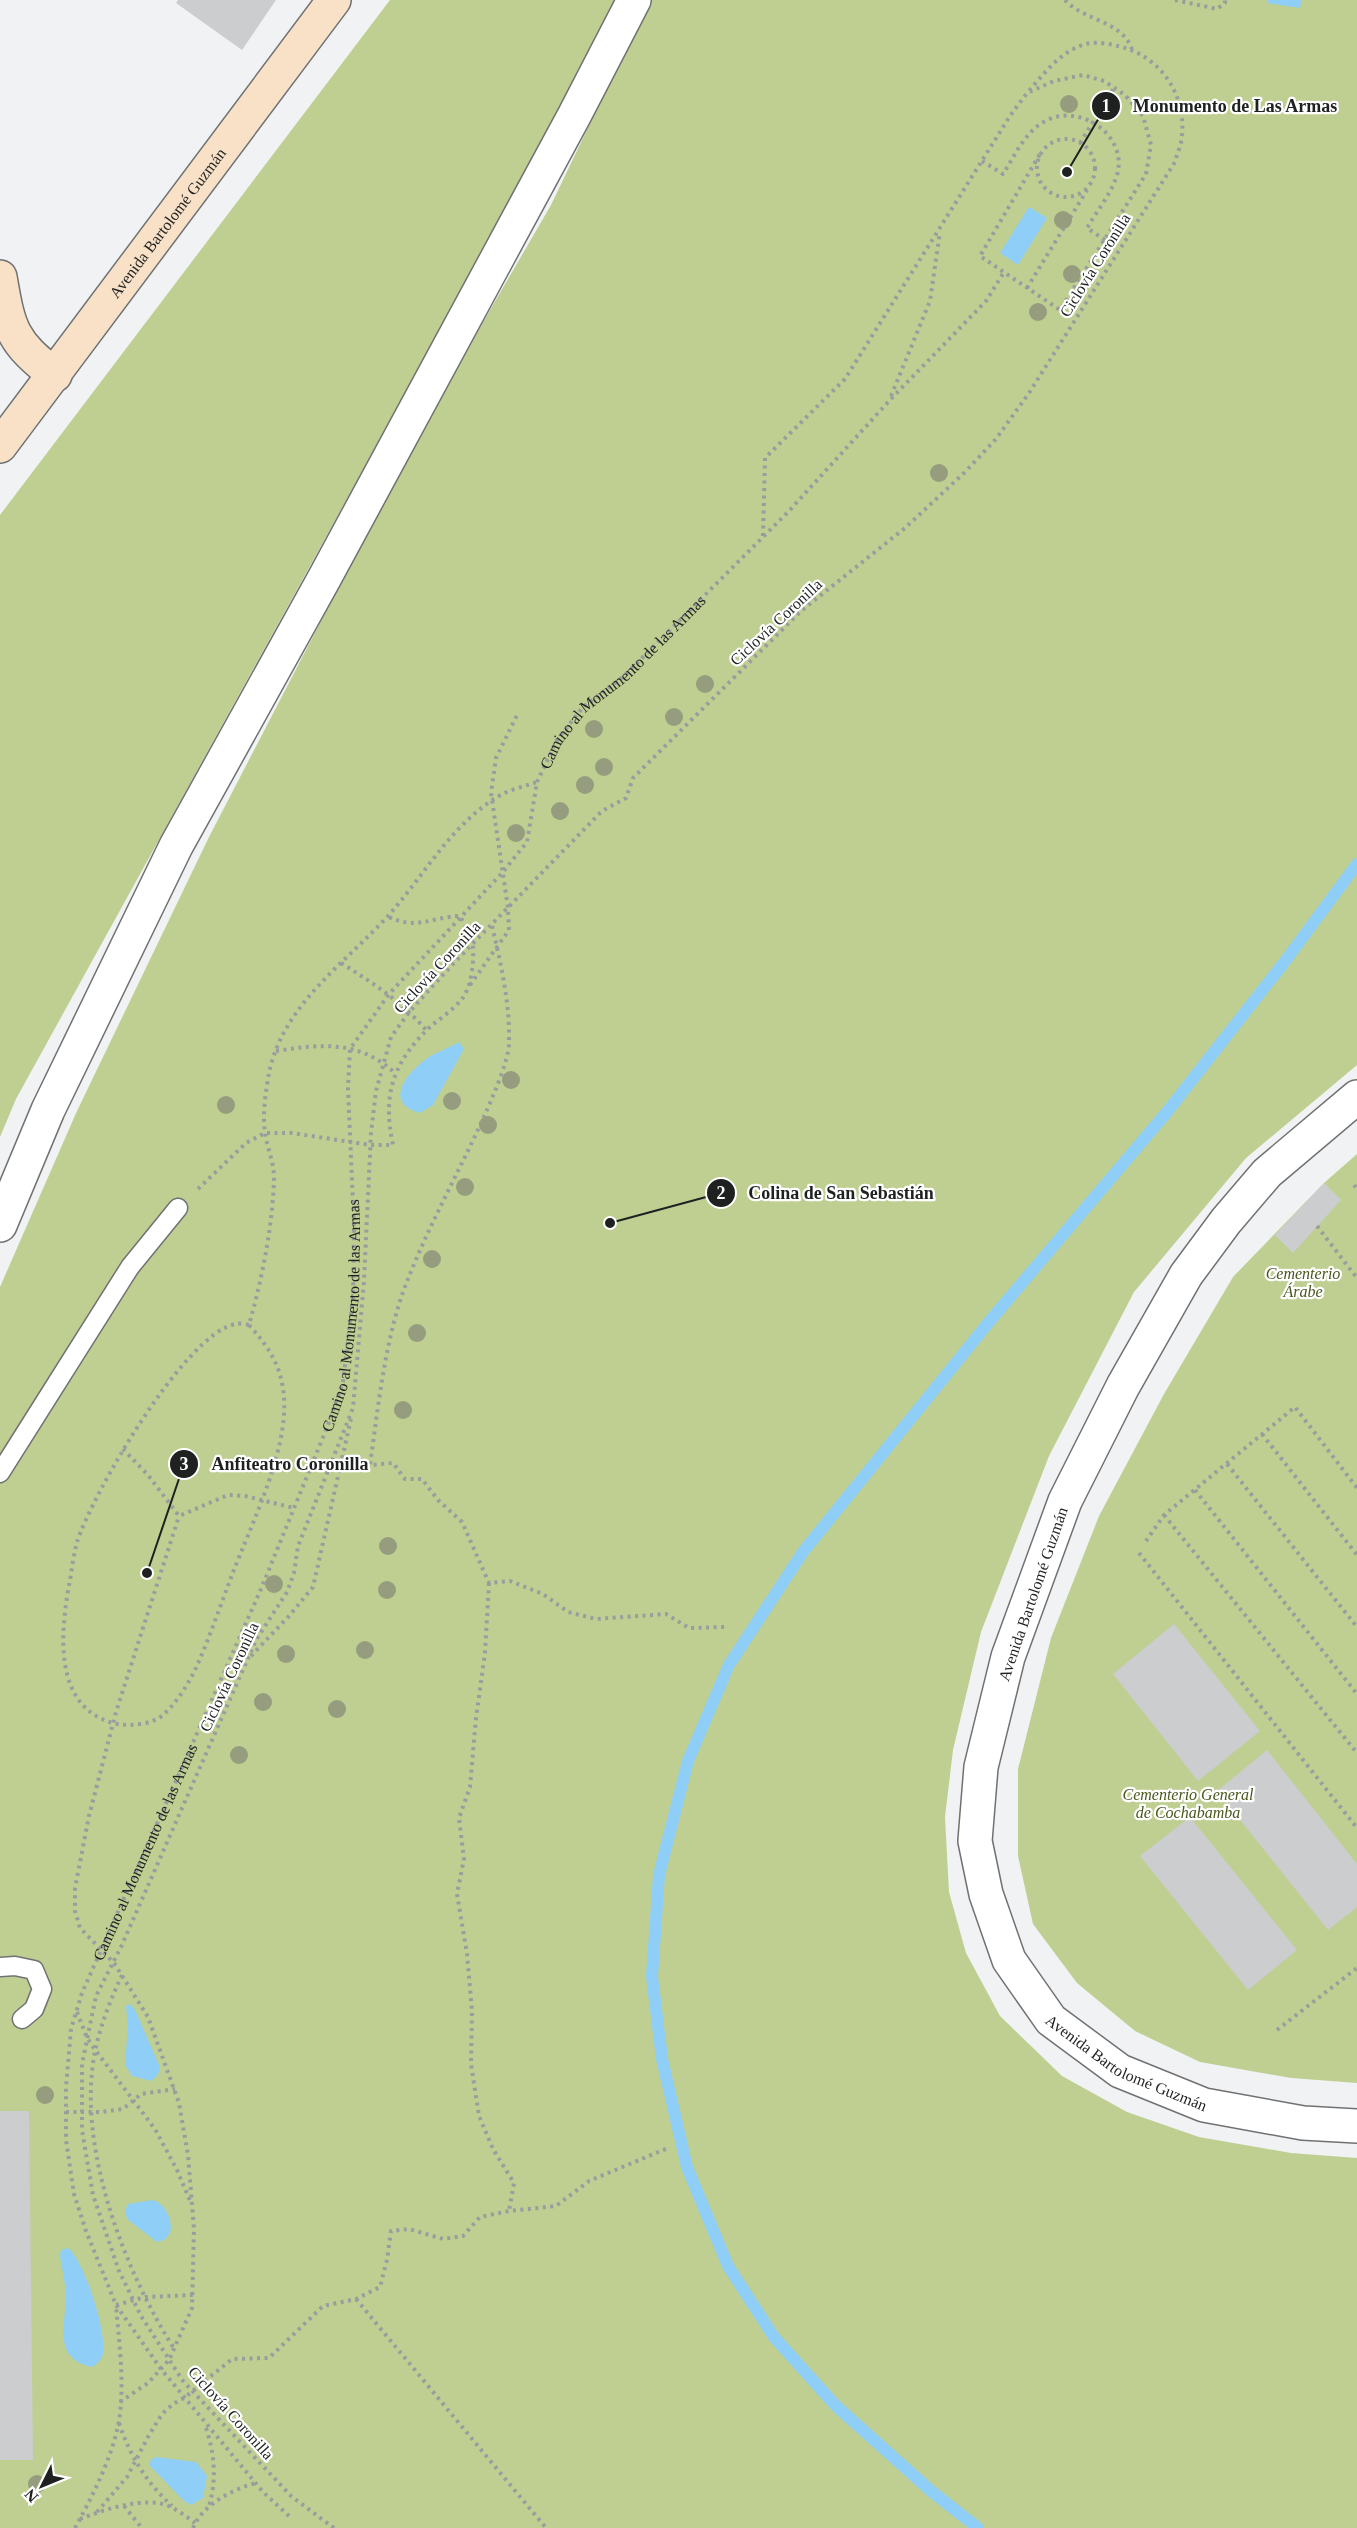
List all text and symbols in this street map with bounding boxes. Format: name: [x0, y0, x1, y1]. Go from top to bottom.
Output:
callout: Monumento de Las Armas: [1091, 88, 1350, 124]
text: 1: [1102, 96, 1111, 116]
text: Monumento de Las Armas: [1133, 96, 1337, 116]
street label: Avenida Bartolomé Guzmán: [106, 144, 229, 301]
street label: Ciclovía Coronilla: [1056, 210, 1134, 320]
street label: Ciclovía Coronilla: [727, 575, 825, 669]
street label: Camino al Monumento de las Armas: [536, 591, 709, 771]
street label: Ciclovía Coronilla: [390, 918, 484, 1016]
callout: Colina de San Sebastián: [706, 1175, 946, 1211]
text: 2: [717, 1183, 726, 1203]
text: Colina de San Sebastián: [748, 1183, 934, 1203]
street label: Camino al Monumento de las Armas: [318, 1199, 363, 1434]
park label: Cementerio Árabe: [1266, 1265, 1340, 1300]
callout: Anfiteatro Coronilla: [169, 1446, 380, 1482]
text: 3: [180, 1454, 189, 1474]
text: Anfiteatro Coronilla: [212, 1454, 368, 1474]
street label: Avenida Bartolomé Guzmán: [995, 1505, 1071, 1683]
street label: Ciclovía Coronilla: [196, 1620, 262, 1734]
street label: Camino al Monumento de las Armas: [89, 1741, 200, 1963]
park label: Cementerio General de Cochabamba: [1122, 1786, 1254, 1821]
street label: Avenida Bartolomé Guzmán: [1043, 2011, 1210, 2114]
street label: Ciclovía Coronilla: [185, 2363, 277, 2463]
north arrow: [12, 2456, 72, 2516]
text: N: [21, 2486, 42, 2506]

